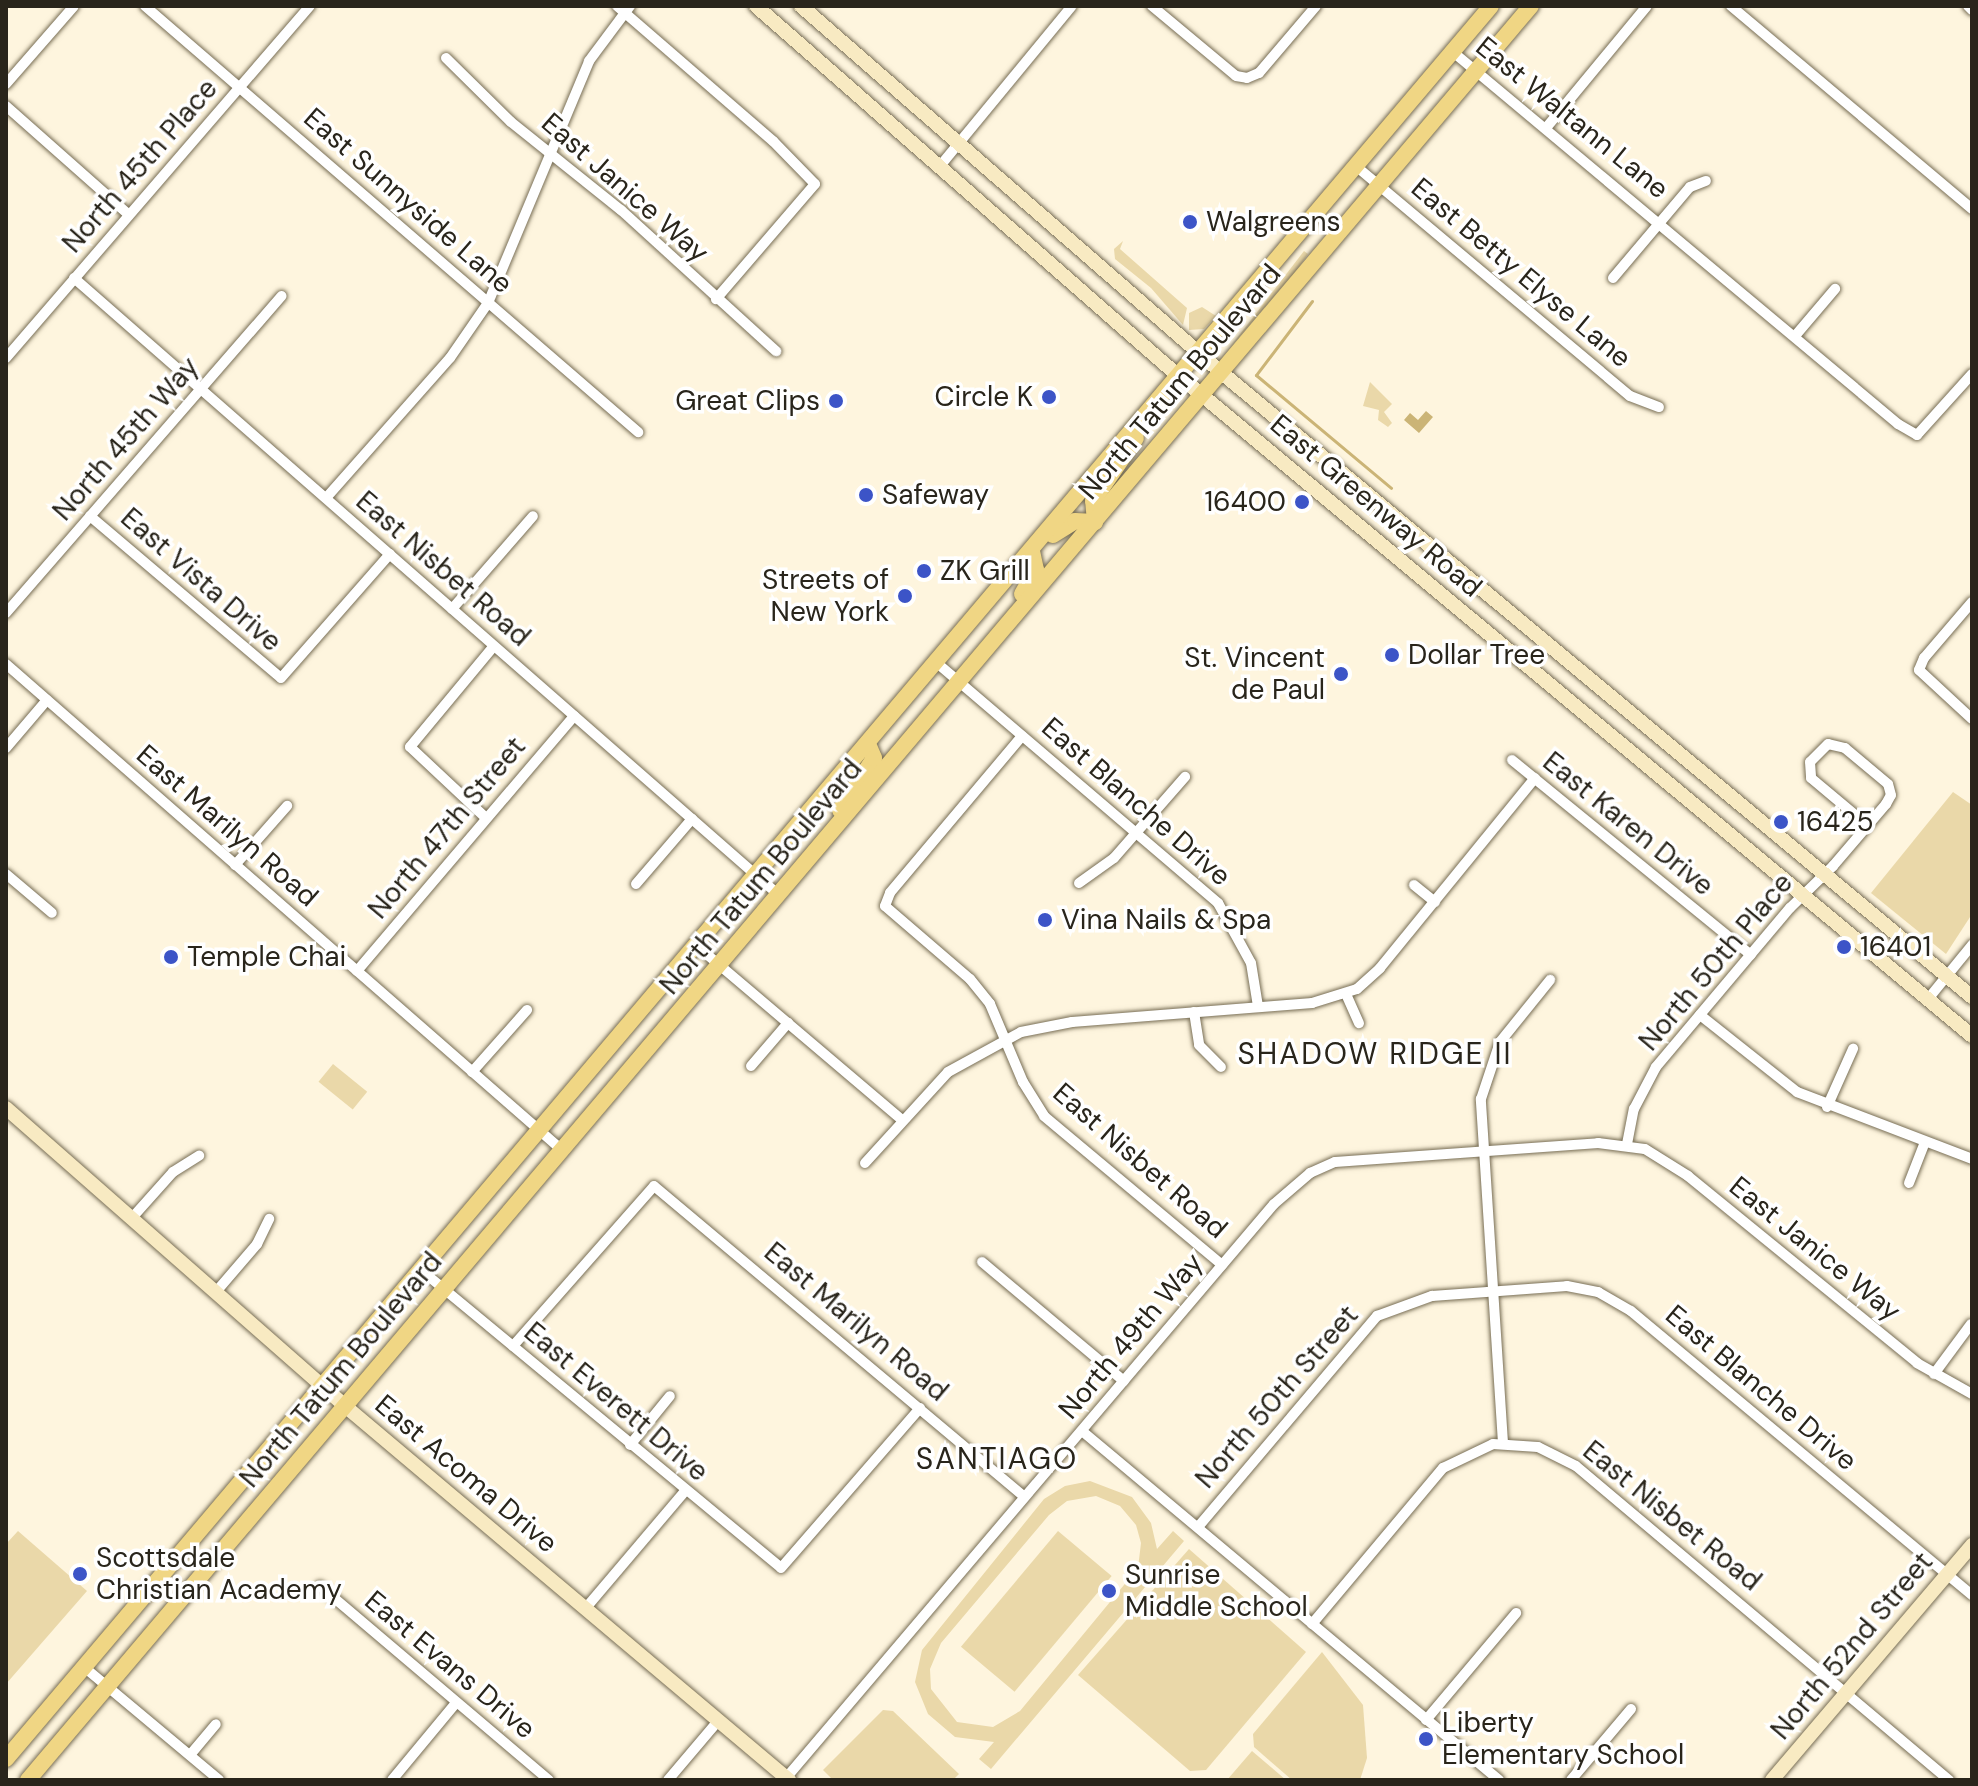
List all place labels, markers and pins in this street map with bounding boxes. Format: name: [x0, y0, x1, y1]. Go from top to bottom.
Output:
place label: Walgreens: [1206, 205, 1341, 239]
marker: Walgreens: [1181, 213, 1199, 231]
place label: Circle K: [934, 380, 1033, 414]
place label: Great Clips: [675, 384, 820, 418]
marker: Circle K: [1040, 388, 1058, 406]
marker: Great Clips: [827, 392, 845, 410]
place label: Safeway: [882, 478, 989, 512]
place label: 16400: [1204, 485, 1286, 519]
marker: Safeway: [857, 486, 875, 504]
marker: 16400: [1293, 493, 1311, 511]
place label: ZK Grill: [940, 554, 1030, 588]
marker: ZK Grill: [915, 562, 933, 580]
place label: Streets of New York: [762, 563, 889, 629]
marker: Streets of New York: [896, 587, 914, 605]
place label: Dollar Tree: [1408, 638, 1545, 672]
place label: St. Vincent de Paul: [1184, 641, 1325, 707]
marker: Dollar Tree: [1383, 646, 1401, 664]
marker: St. Vincent de Paul: [1332, 665, 1350, 683]
place label: 16425: [1797, 805, 1874, 839]
marker: 16425: [1772, 813, 1790, 831]
place label: Vina Nails & Spa: [1061, 903, 1271, 937]
marker: Vina Nails & Spa: [1036, 911, 1054, 929]
place label: 16401: [1860, 930, 1931, 964]
marker: 16401: [1835, 938, 1853, 956]
place label: Temple Chai: [187, 940, 346, 974]
marker: Temple Chai: [162, 948, 180, 966]
place label: Scottsdale Christian Academy: [96, 1541, 342, 1607]
place label: Sunrise Middle School: [1125, 1558, 1308, 1624]
marker: Scottsdale Christian Academy: [71, 1565, 89, 1583]
marker: Sunrise Middle School: [1100, 1582, 1118, 1600]
place label: Liberty Elementary School: [1442, 1706, 1684, 1772]
marker: Liberty Elementary School: [1417, 1730, 1435, 1748]

